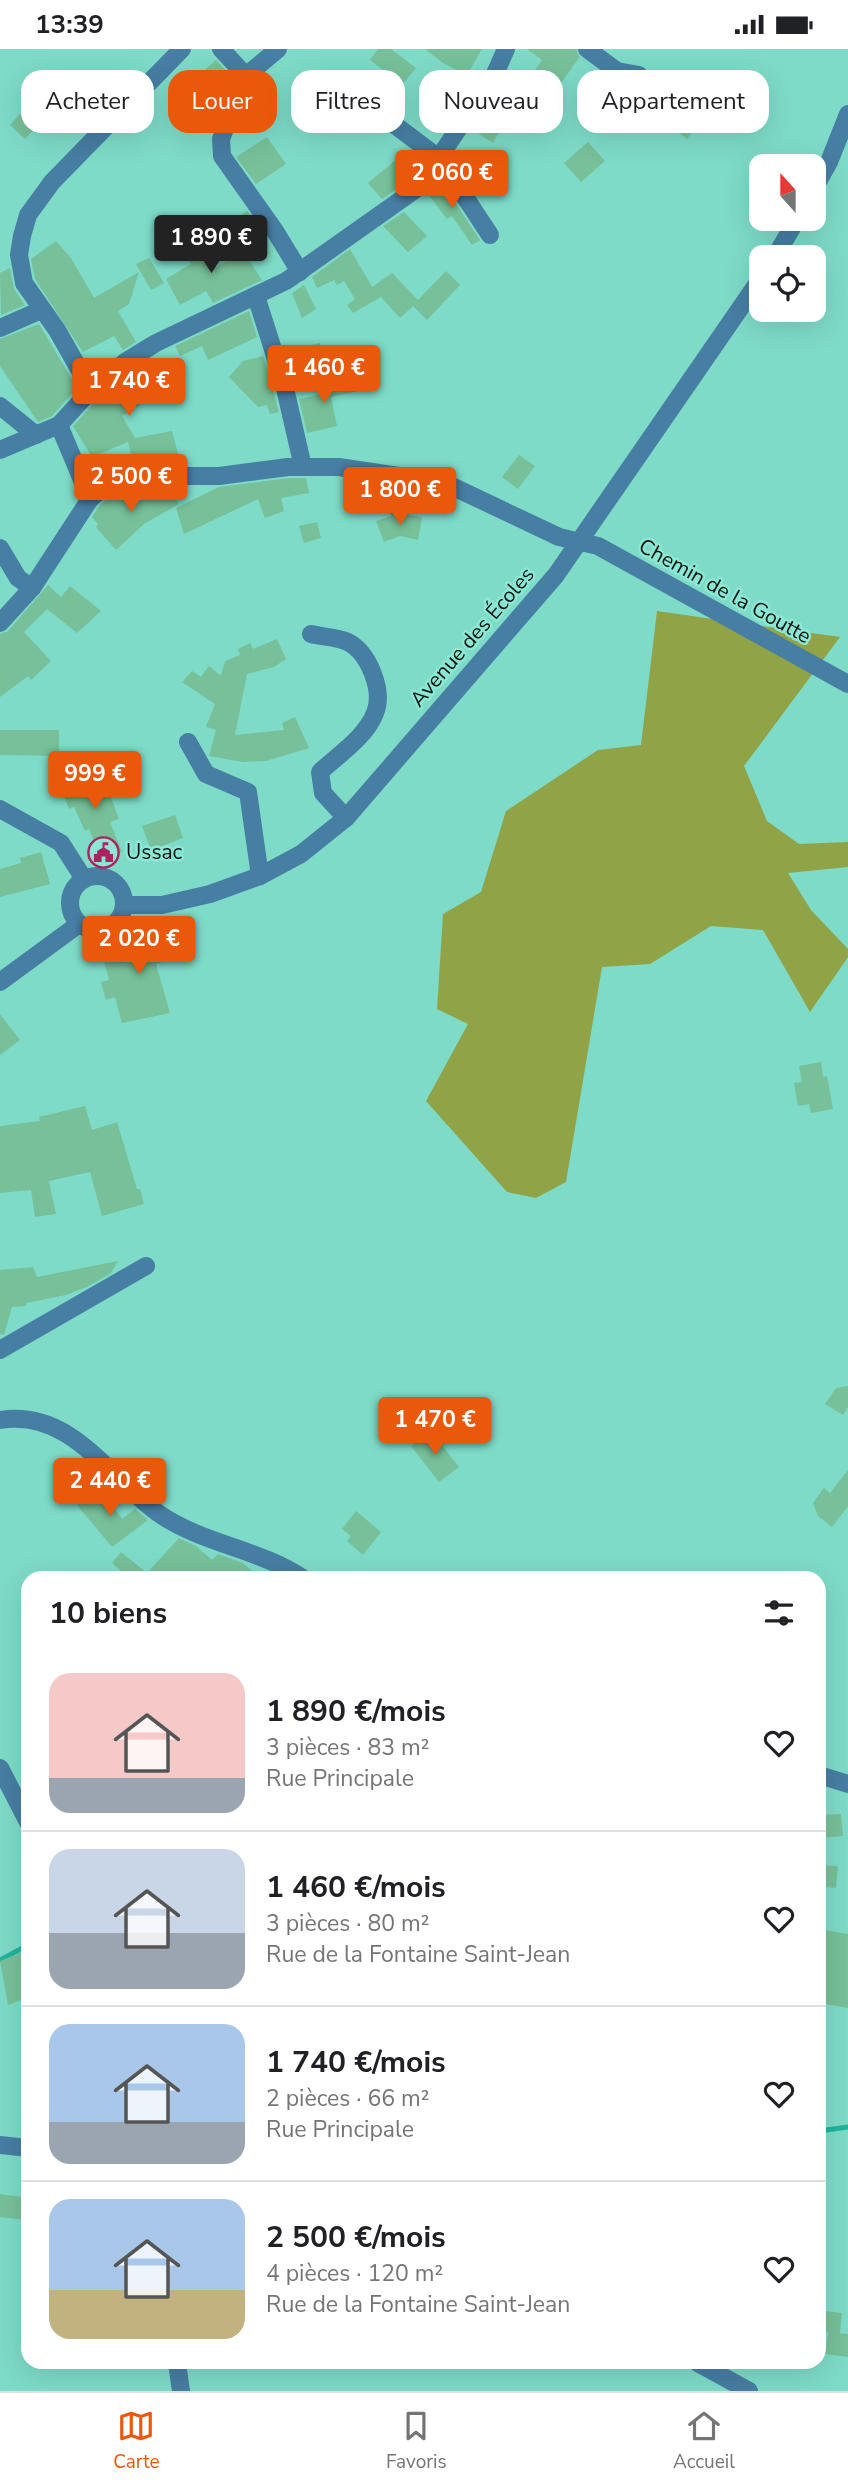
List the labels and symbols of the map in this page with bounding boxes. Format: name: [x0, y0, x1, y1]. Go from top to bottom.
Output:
pin: 2 060 €: [387, 151, 517, 210]
north arrow: [749, 154, 826, 231]
pin: 1 890 €: [146, 215, 276, 275]
pin: 1 460 €: [259, 345, 389, 405]
pin: 1 740 €: [64, 359, 194, 418]
pin: 2 500 €: [66, 455, 196, 514]
pin: 1 800 €: [335, 468, 465, 527]
street label: Chemin de la Goutte: [634, 532, 816, 650]
street label: Avenue des Écoles: [404, 561, 540, 713]
pin: 999 €: [46, 751, 144, 811]
public building icon: Ussac: [86, 835, 120, 869]
place label: Ussac: [126, 838, 183, 866]
pin: 2 020 €: [74, 916, 204, 976]
pin: 1 470 €: [370, 1397, 500, 1457]
pin: 2 440 €: [45, 1459, 175, 1518]

